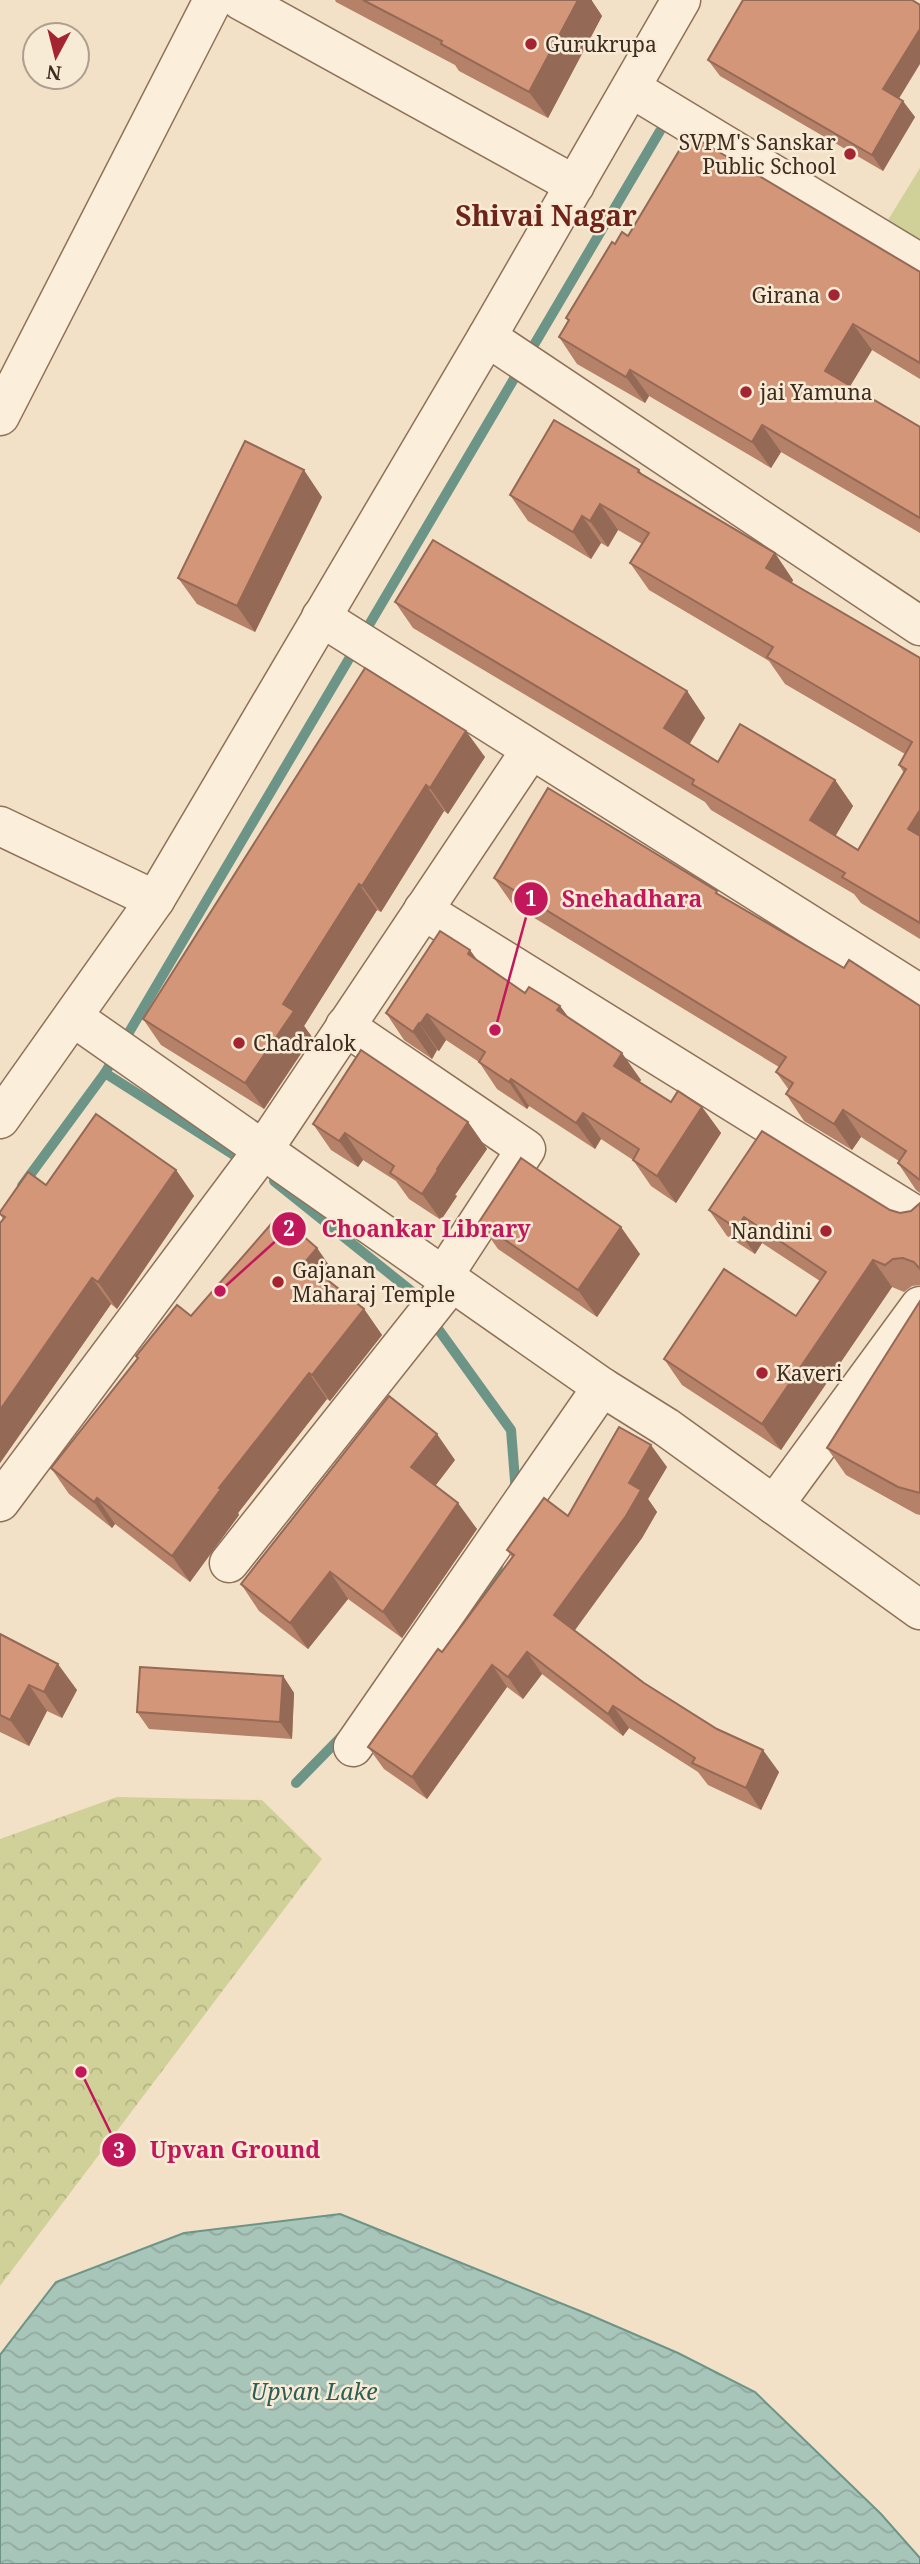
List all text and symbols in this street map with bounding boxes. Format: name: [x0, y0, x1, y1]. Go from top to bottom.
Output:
north arrow: [21, 21, 91, 91]
place label: Gurukrupa: [545, 30, 657, 58]
marker: Gurukrupa: [523, 36, 539, 52]
text: N: [45, 59, 63, 87]
place label: SVPM's Sanskar Public School: [679, 128, 836, 180]
marker: SVPM's Sanskar Public School: [842, 146, 858, 162]
district label: Shivai Nagar: [455, 196, 637, 234]
place label: Girana: [752, 281, 820, 309]
marker: Girana: [826, 287, 842, 303]
place label: jai Yamuna: [759, 378, 873, 406]
marker: jai Yamuna: [738, 384, 754, 400]
callout: Snehadhara: [513, 877, 716, 921]
text: Snehadhara: [562, 882, 702, 914]
text: 1: [525, 884, 537, 912]
place label: Chadralok: [253, 1029, 357, 1057]
marker: Chadralok: [231, 1035, 247, 1051]
callout: Choankar Library: [272, 1207, 544, 1251]
text: Choankar Library: [321, 1212, 531, 1244]
text: 2: [283, 1214, 295, 1242]
place label: Nandini: [731, 1217, 812, 1245]
marker: Nandini: [818, 1223, 834, 1239]
place label: Gajanan Maharaj Temple: [292, 1256, 455, 1308]
marker: Gajanan Maharaj Temple: [270, 1274, 286, 1290]
place label: Kaveri: [776, 1359, 843, 1387]
marker: Kaveri: [754, 1365, 770, 1381]
callout: Upvan Ground: [101, 2128, 335, 2172]
text: Upvan Ground: [150, 2133, 320, 2165]
text: 3: [113, 2136, 125, 2164]
water label: Upvan Lake: [250, 2375, 378, 2407]

